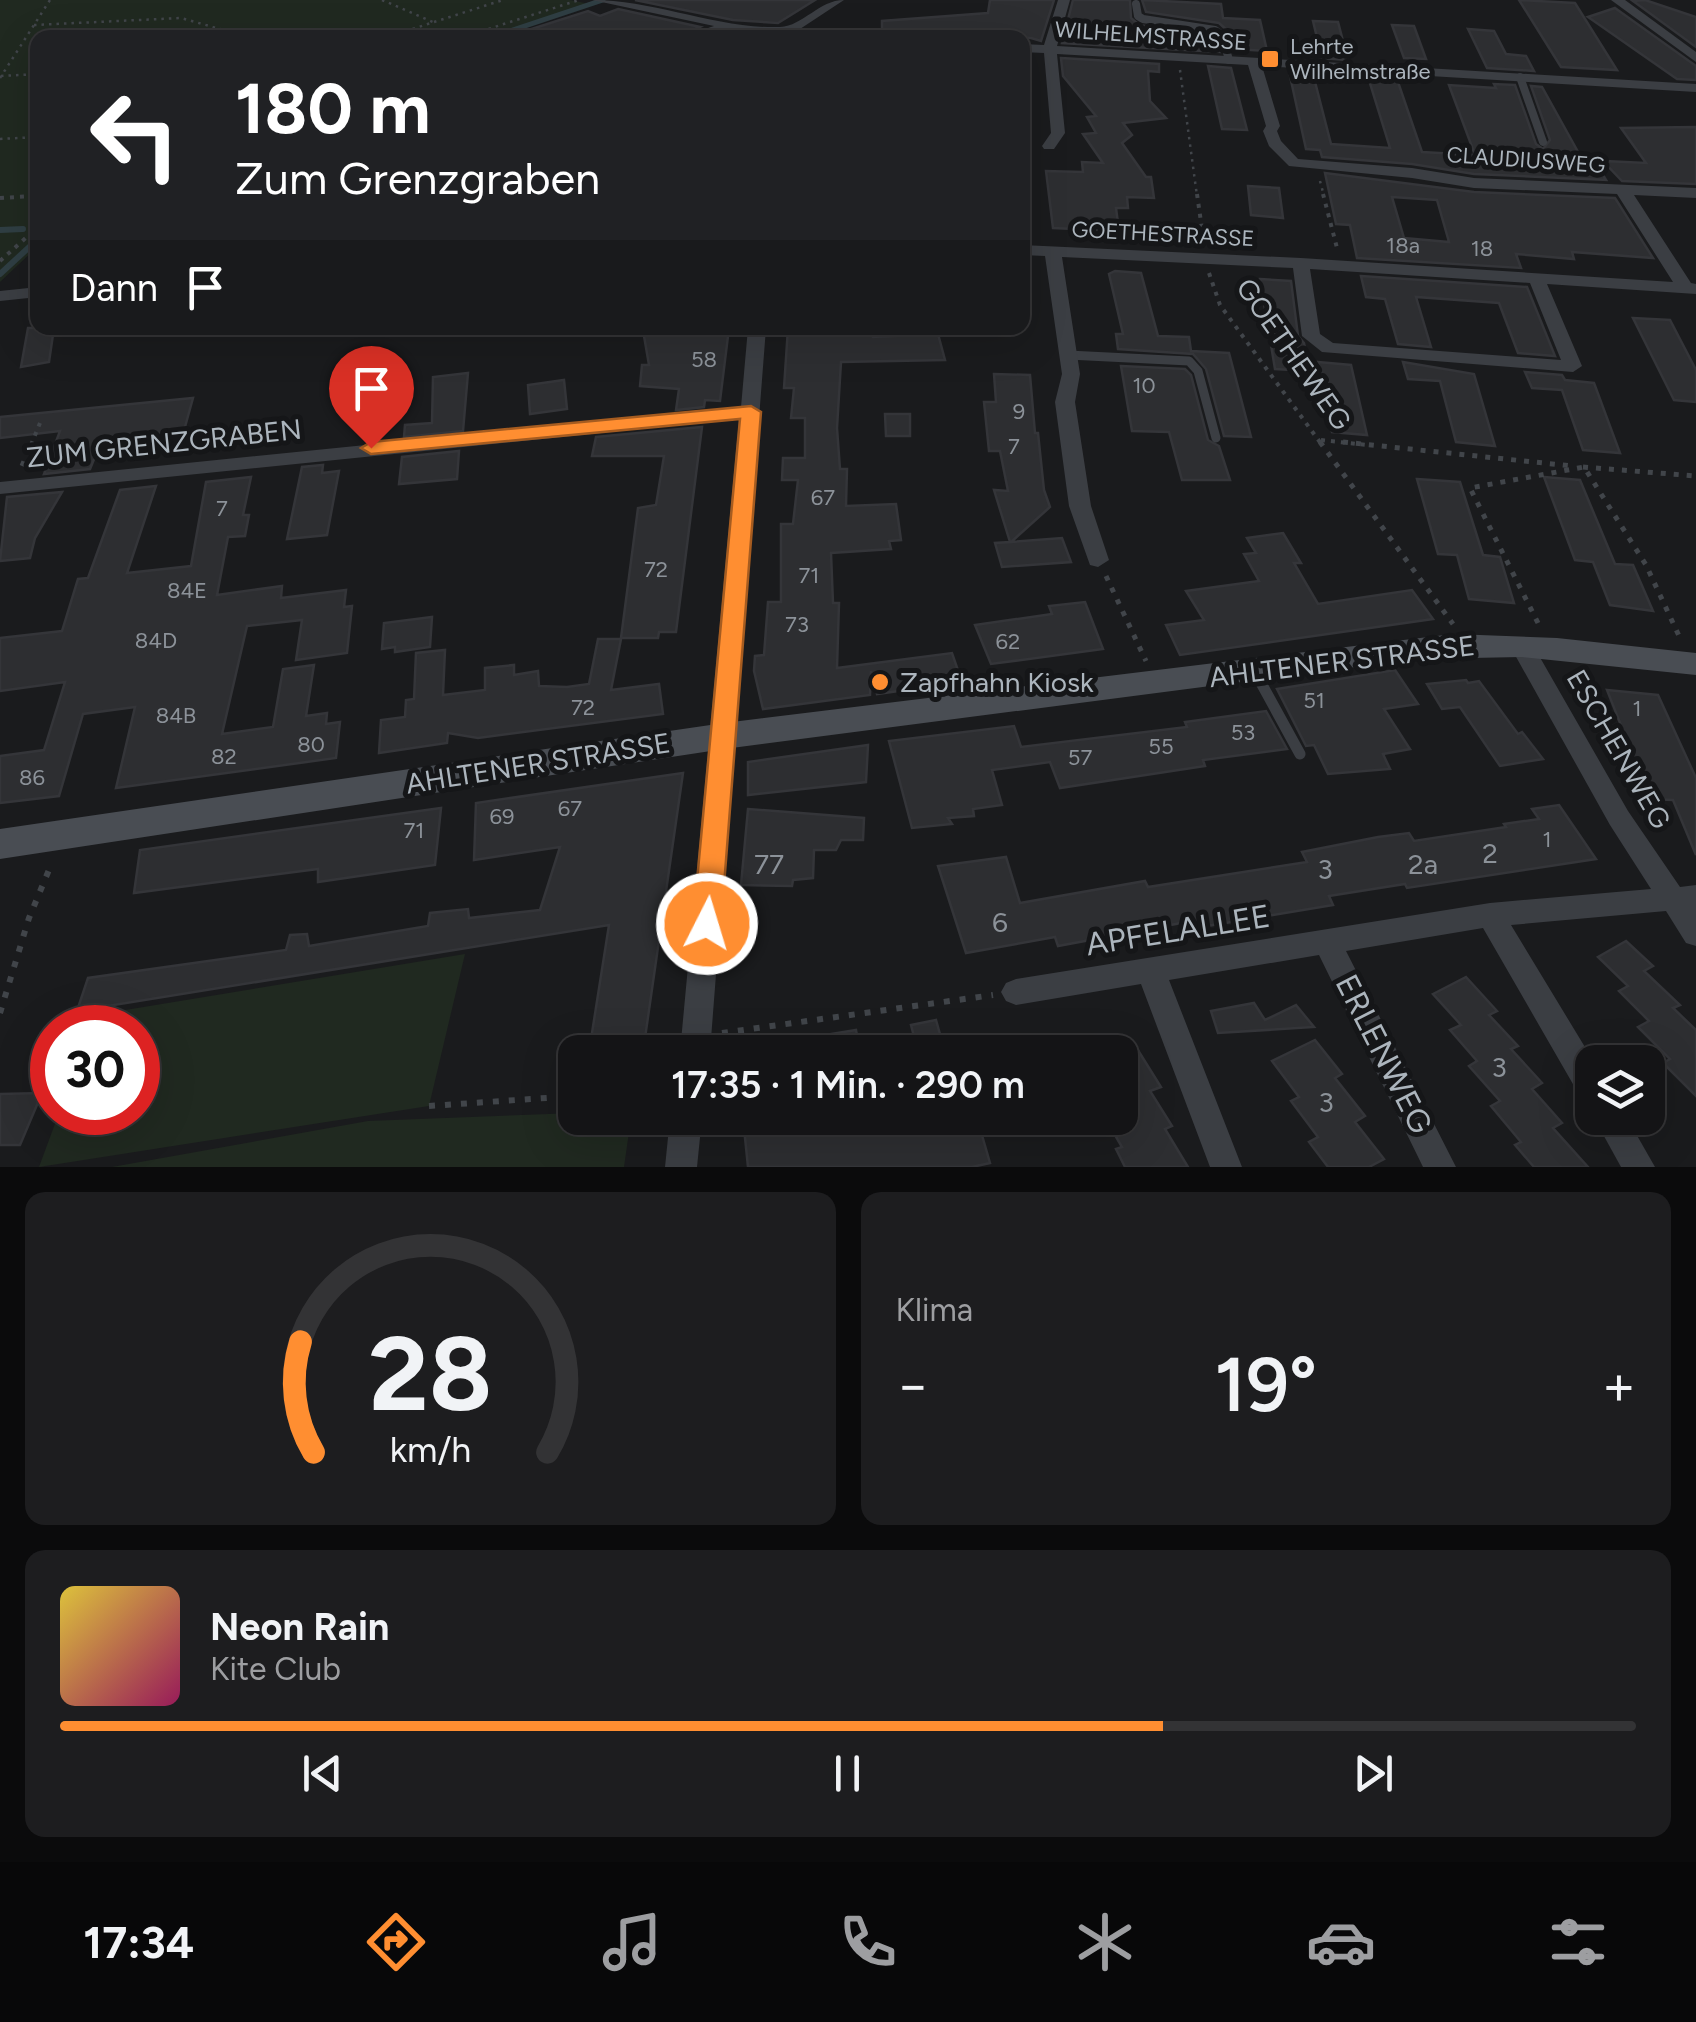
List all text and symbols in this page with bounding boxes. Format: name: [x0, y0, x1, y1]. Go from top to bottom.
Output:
street label: WILHELMSTRASSE: [1054, 16, 1248, 56]
place label: Lehrte Wilhelmstraße: [1290, 33, 1431, 85]
marker: Lehrte Wilhelmstraße: [1259, 48, 1281, 70]
text: 180 m: [235, 66, 430, 151]
icon: left: [70, 70, 200, 200]
street label: CLAUDIUSWEG: [1446, 141, 1606, 179]
text: Zum Grenzgraben: [235, 151, 600, 205]
street label: GOETHESTRASSE: [1071, 216, 1255, 252]
house number: 18a: [1386, 232, 1420, 259]
house number: 18: [1471, 235, 1493, 262]
icon: arrive: [178, 260, 233, 315]
text: Dann: [70, 265, 158, 311]
street label: GOETHEWEG: [1229, 272, 1359, 436]
pin: [329, 346, 414, 449]
house number: 58: [691, 346, 717, 373]
icon: arrive: [344, 361, 399, 416]
house number: 10: [1132, 372, 1156, 399]
house number: 9: [1013, 398, 1025, 425]
street label: ZUM GRENZGRABEN: [25, 412, 303, 474]
house number: 7: [1008, 433, 1020, 460]
house number: 67: [811, 484, 835, 511]
house number: 7: [216, 495, 228, 522]
house number: 72: [644, 556, 668, 583]
house number: 71: [799, 562, 819, 589]
house number: 84E: [167, 577, 207, 604]
house number: 73: [785, 611, 809, 638]
house number: 84D: [135, 627, 177, 654]
house number: 62: [996, 628, 1020, 655]
street label: AHLTENER STRASSE: [1207, 628, 1477, 694]
street label: ESCHENWEG: [1560, 663, 1678, 835]
place label: Zapfhahn Kiosk: [900, 665, 1094, 699]
marker: Zapfhahn Kiosk: [869, 671, 891, 693]
house number: 51: [1303, 687, 1325, 714]
house number: 72: [571, 694, 595, 721]
house number: 1: [1632, 695, 1642, 722]
house number: 84B: [156, 702, 196, 729]
house number: 53: [1231, 719, 1255, 746]
street label: AHLTENER STRASSE: [403, 725, 673, 801]
house number: 80: [297, 731, 325, 758]
house number: 55: [1148, 733, 1174, 760]
house number: 82: [211, 743, 237, 770]
house number: 57: [1068, 744, 1092, 771]
house number: 86: [19, 764, 45, 791]
house number: 67: [558, 795, 582, 822]
house number: 69: [490, 803, 514, 830]
house number: 71: [404, 817, 424, 844]
house number: 1: [1542, 826, 1552, 853]
house number: 2: [1482, 836, 1498, 870]
house number: 77: [754, 847, 784, 881]
house number: 2a: [1408, 847, 1438, 881]
house number: 3: [1317, 852, 1333, 886]
position arrow: [655, 872, 759, 976]
street label: APFELALLEE: [1083, 897, 1273, 963]
house number: 6: [992, 905, 1008, 939]
street label: ERLENWEG: [1328, 968, 1440, 1140]
speed limit sign: 30: [30, 1005, 160, 1135]
map controls: [1575, 1045, 1665, 1135]
button: layers: [1575, 1045, 1665, 1135]
house number: 3: [1491, 1050, 1507, 1084]
text: 17:35 · 1 Min. · 290 m: [671, 1062, 1025, 1108]
house number: 3: [1318, 1085, 1334, 1119]
text: Klima: [896, 1291, 973, 1329]
text: 28: [368, 1311, 492, 1436]
text: 19°: [1214, 1340, 1317, 1430]
text: −: [896, 1352, 930, 1418]
text: +: [1602, 1352, 1636, 1418]
text: km/h: [389, 1428, 471, 1471]
text: Neon Rain: [210, 1604, 389, 1650]
text: Kite Club: [210, 1650, 341, 1688]
icon: previous: [295, 1746, 350, 1801]
icon: pause: [820, 1746, 875, 1801]
icon: next: [1346, 1746, 1401, 1801]
icon: directions: [361, 1907, 431, 1977]
icon: music: [597, 1907, 667, 1977]
icon: phone: [833, 1907, 903, 1977]
icon: climate: [1070, 1907, 1140, 1977]
icon: car: [1306, 1907, 1376, 1977]
icon: filters: [1543, 1907, 1613, 1977]
text: 17:34: [83, 1915, 194, 1969]

